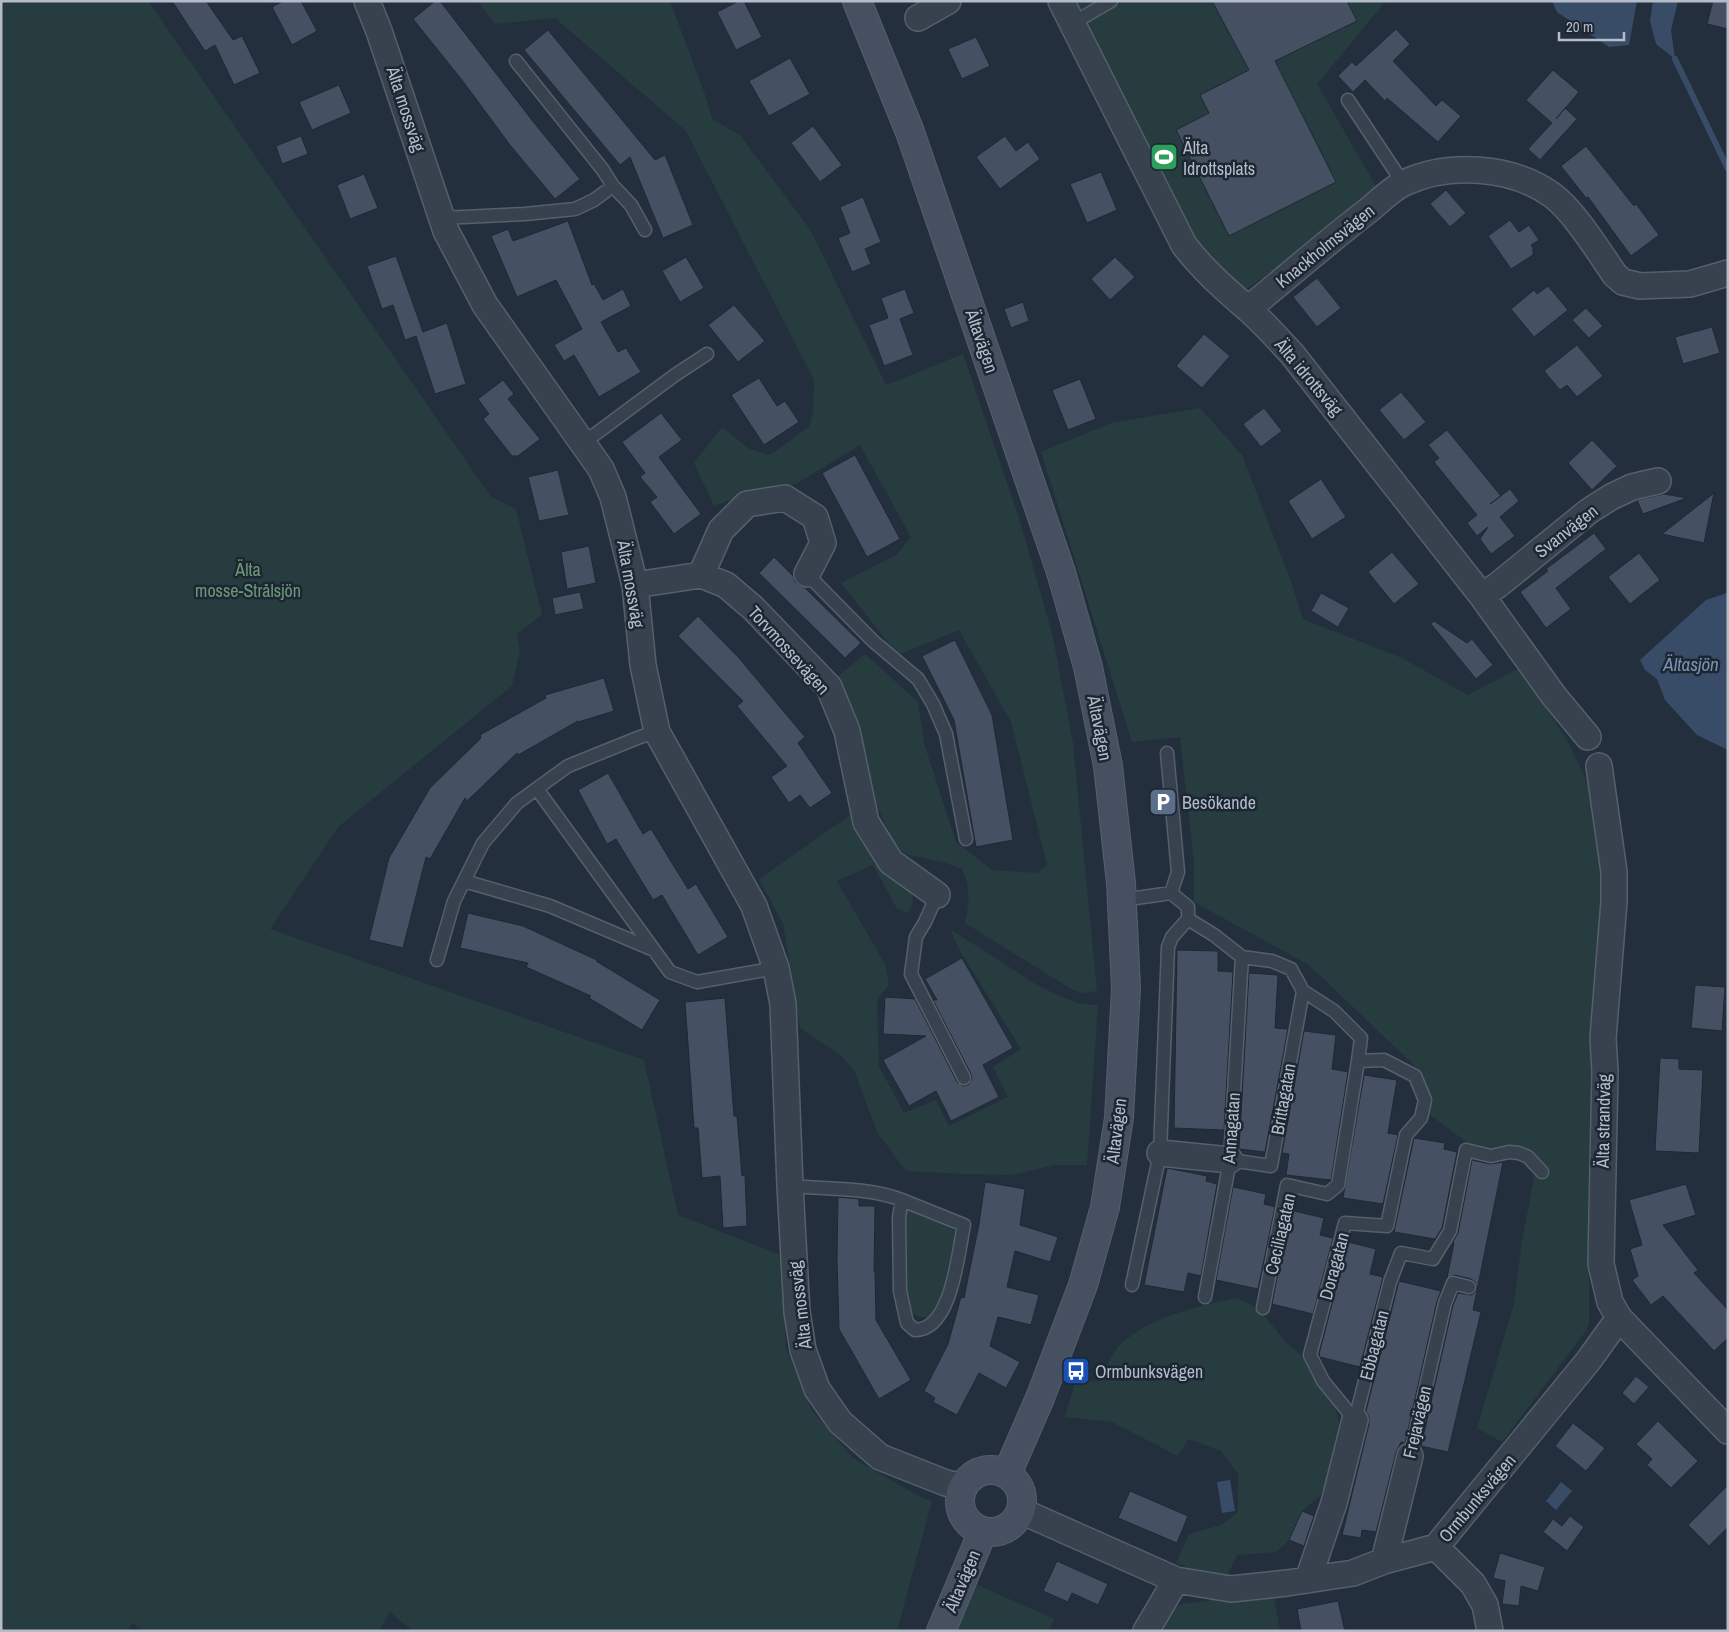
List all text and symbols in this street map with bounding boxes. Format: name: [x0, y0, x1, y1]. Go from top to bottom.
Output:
scale bar: [1559, 10, 1624, 42]
text: 20 m: [1566, 16, 1593, 37]
street label: Älta mossväg: [380, 62, 432, 156]
place label: Älta Idrottsplats: [1182, 135, 1255, 181]
sports icon: Älta Idrottsplats: [1149, 142, 1179, 172]
street label: Knackholmsvägen: [1270, 198, 1380, 294]
street label: Ältavägen: [959, 305, 1005, 376]
street label: Älta idrottsväg: [1268, 332, 1349, 422]
street label: Svanvägen: [1529, 498, 1603, 564]
street label: Älta mossväg: [611, 537, 651, 631]
park label: Älta mosse-Strålsjön: [195, 557, 301, 603]
street label: Torvmossevägen: [742, 600, 836, 700]
water label: Ältasjön: [1662, 651, 1719, 677]
street label: Ältavägen: [1081, 692, 1119, 763]
parking icon: Besökande: [1148, 787, 1178, 817]
place label: Besökande: [1182, 790, 1256, 815]
street label: Brittagatan: [1264, 1061, 1302, 1137]
street label: Älta strandväg: [1590, 1073, 1616, 1169]
street label: Annagatan: [1216, 1092, 1246, 1165]
street label: Ältavägen: [1099, 1097, 1132, 1166]
street label: Ceciliagatan: [1258, 1191, 1302, 1277]
street label: Doragatan: [1313, 1229, 1355, 1303]
street label: Älta mossväg: [782, 1259, 818, 1351]
street label: Ebbagatan: [1353, 1307, 1395, 1383]
bus stop icon: Ormbunksvägen: [1061, 1356, 1091, 1386]
place label: Ormbunksvägen: [1095, 1359, 1203, 1384]
street label: Frejavägen: [1397, 1383, 1437, 1461]
street label: Ormbunksvägen: [1433, 1448, 1521, 1548]
street label: Ältavägen: [937, 1546, 986, 1617]

